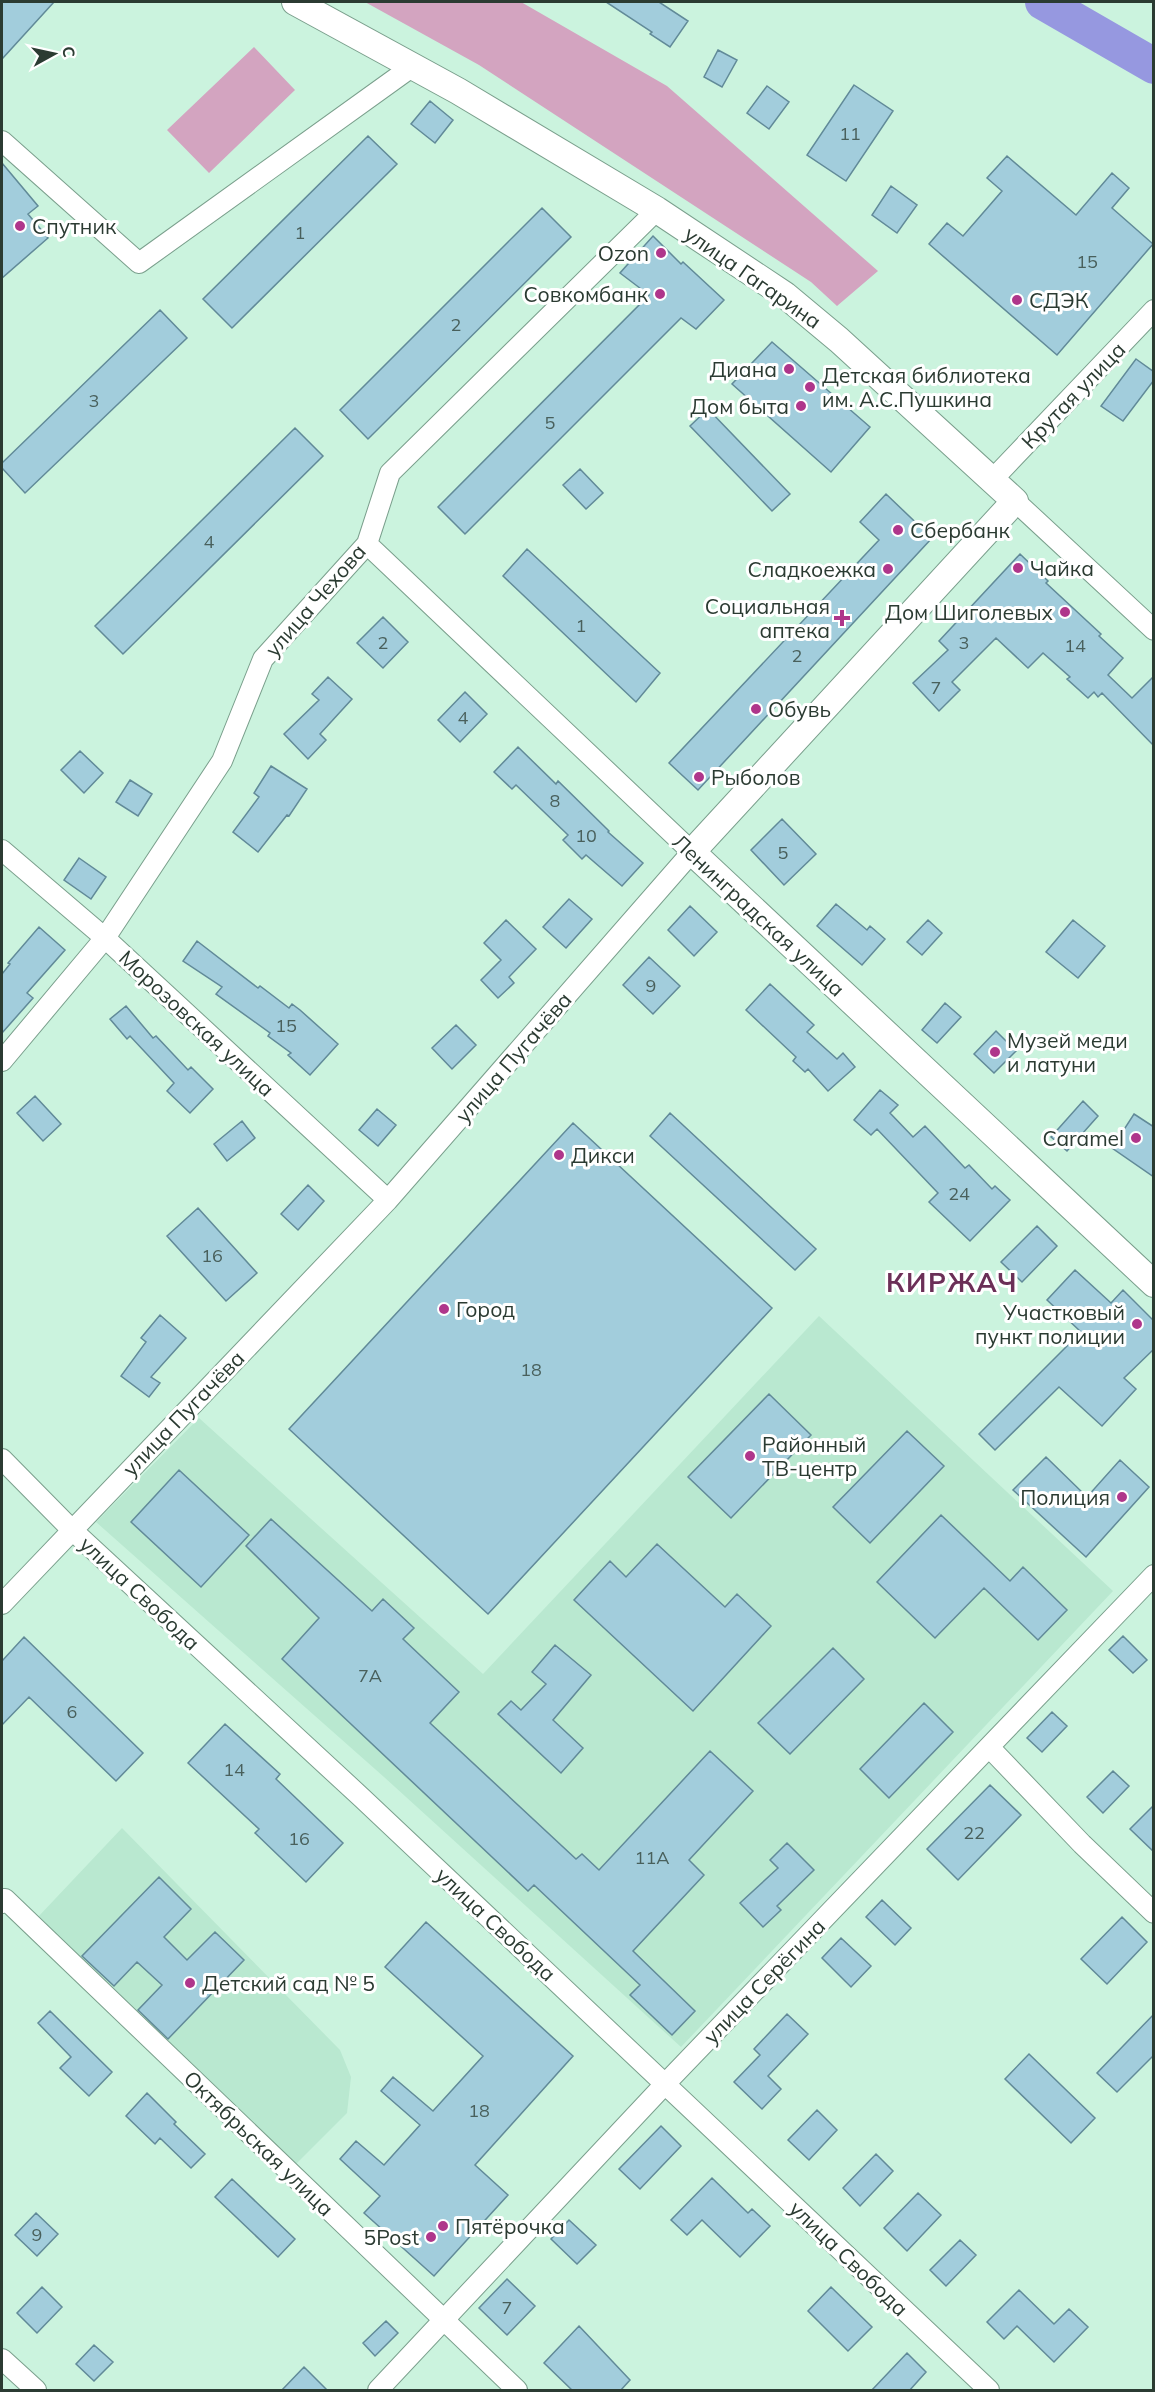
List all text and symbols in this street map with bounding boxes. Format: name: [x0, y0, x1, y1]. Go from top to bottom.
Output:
north arrow: [24, 24, 84, 84]
text: С: [58, 45, 80, 59]
house number: 11: [839, 122, 861, 145]
place label: Спутник: [32, 213, 117, 239]
marker: Спутник: [13, 219, 27, 233]
street label: улица Гагарина: [680, 220, 826, 334]
house number: 1: [295, 221, 305, 244]
place label: Ozon: [598, 240, 649, 266]
marker: Ozon: [654, 246, 668, 260]
house number: 15: [1076, 250, 1098, 273]
place label: Совкомбанк: [523, 281, 649, 307]
marker: Совкомбанк: [653, 287, 667, 301]
place label: СДЭК: [1029, 287, 1089, 313]
marker: СДЭК: [1010, 293, 1024, 307]
house number: 2: [451, 313, 461, 336]
street label: Крутая улица: [1016, 336, 1130, 454]
place label: Диана: [709, 356, 777, 382]
marker: Диана: [782, 362, 796, 376]
place label: Детская библиотека им. А.С.Пушкина: [822, 362, 1031, 412]
marker: Детская библиотека им. А.С.Пушкина: [803, 380, 817, 394]
house number: 3: [89, 389, 99, 412]
place label: Дом быта: [690, 393, 789, 419]
marker: Дом быта: [794, 399, 808, 413]
house number: 5: [545, 411, 556, 434]
place label: Сбербанк: [910, 517, 1011, 543]
marker: Сбербанк: [891, 523, 905, 537]
house number: 4: [204, 530, 215, 553]
street label: улица Чехова: [259, 538, 371, 662]
place label: Чайка: [1030, 555, 1094, 581]
place label: Сладкоежка: [748, 556, 876, 582]
marker: Чайка: [1011, 561, 1025, 575]
marker: Сладкоежка: [881, 562, 895, 576]
place label: Социальная аптека: [705, 593, 830, 643]
place label: Дом Шиголевых: [885, 599, 1054, 625]
marker: Дом Шиголевых: [1058, 605, 1072, 619]
marker: Социальная аптека: [835, 611, 849, 625]
house number: 1: [576, 614, 586, 637]
house number: 2: [378, 631, 388, 654]
house number: 3: [959, 631, 969, 654]
house number: 14: [1064, 634, 1086, 657]
house number: 2: [792, 644, 802, 667]
house number: 7: [931, 676, 941, 699]
place label: Обувь: [768, 696, 831, 722]
marker: Обувь: [749, 702, 763, 716]
house number: 4: [458, 706, 469, 729]
place label: Рыболов: [711, 764, 801, 790]
marker: Рыболов: [692, 770, 706, 784]
house number: 8: [550, 789, 560, 812]
house number: 10: [575, 824, 597, 847]
street label: Ленинградская улица: [668, 828, 850, 1002]
house number: 5: [778, 841, 789, 864]
street label: Морозовская улица: [114, 944, 280, 1102]
house number: 9: [646, 974, 656, 997]
street label: улица Пугачёва: [449, 986, 577, 1128]
house number: 15: [275, 1014, 297, 1037]
place label: Музей меди и латуни: [1007, 1027, 1128, 1077]
marker: Музей меди и латуни: [988, 1045, 1002, 1059]
place label: Caramel: [1042, 1125, 1124, 1151]
marker: Caramel: [1129, 1131, 1143, 1145]
place label: Дикси: [571, 1142, 635, 1168]
marker: Дикси: [552, 1148, 566, 1162]
house number: 24: [948, 1182, 970, 1205]
house number: 16: [201, 1244, 223, 1267]
district label: КИРЖАЧ: [886, 1265, 1018, 1299]
place label: Город: [456, 1296, 515, 1322]
place label: Участковый пункт полиции: [975, 1299, 1125, 1349]
marker: Город: [437, 1302, 451, 1316]
marker: Участковый пункт полиции: [1130, 1317, 1144, 1331]
street label: улица Пугачёва: [117, 1345, 249, 1481]
house number: 18: [520, 1358, 542, 1381]
place label: Районный ТВ-центр: [762, 1431, 866, 1481]
marker: Районный ТВ-центр: [743, 1449, 757, 1463]
place label: Полиция: [1020, 1484, 1110, 1510]
marker: Полиция: [1115, 1490, 1129, 1504]
street label: улица Свобода: [74, 1531, 206, 1655]
house number: 7А: [358, 1664, 382, 1687]
house number: 6: [67, 1700, 77, 1723]
house number: 14: [223, 1758, 245, 1781]
house number: 22: [963, 1821, 985, 1844]
house number: 16: [288, 1827, 310, 1850]
house number: 11А: [635, 1846, 669, 1869]
street label: улица Свобода: [430, 1862, 562, 1986]
street label: улица Серёгина: [698, 1913, 830, 2049]
place label: Детский сад № 5: [202, 1970, 375, 1996]
marker: Детский сад № 5: [183, 1976, 197, 1990]
street label: Октябрьская улица: [179, 2065, 339, 2221]
house number: 18: [468, 2099, 490, 2122]
street label: улица Свобода: [784, 2195, 914, 2321]
place label: Пятёрочка: [455, 2213, 565, 2239]
marker: Пятёрочка: [436, 2219, 450, 2233]
house number: 9: [32, 2223, 42, 2246]
place label: 5Post: [364, 2224, 419, 2250]
marker: 5Post: [424, 2230, 438, 2244]
house number: 7: [502, 2296, 512, 2319]

